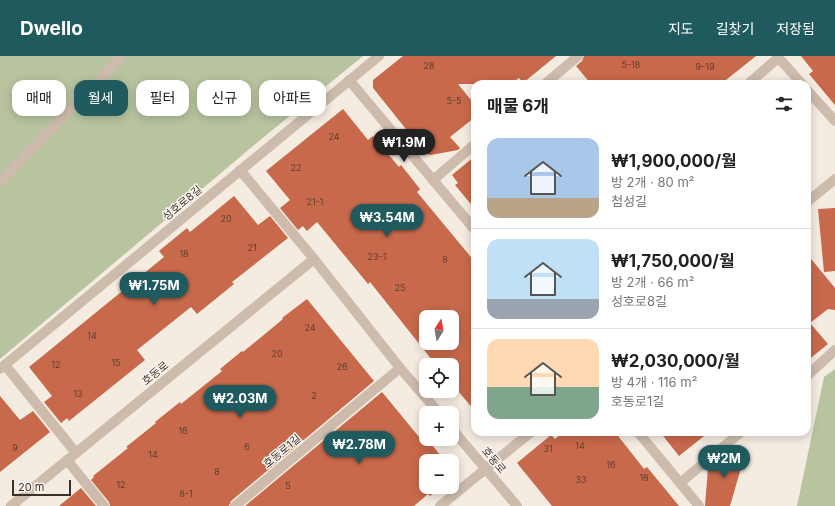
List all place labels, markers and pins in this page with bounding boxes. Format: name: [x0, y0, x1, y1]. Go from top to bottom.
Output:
pin: ₩1.9M: [376, 129, 432, 163]
pin: ₩3.54M: [354, 204, 420, 238]
pin: ₩1.75M: [121, 272, 187, 306]
pin: ₩2.03M: [207, 385, 273, 419]
pin: ₩2.78M: [326, 431, 392, 465]
pin: ₩2M: [705, 445, 743, 479]

